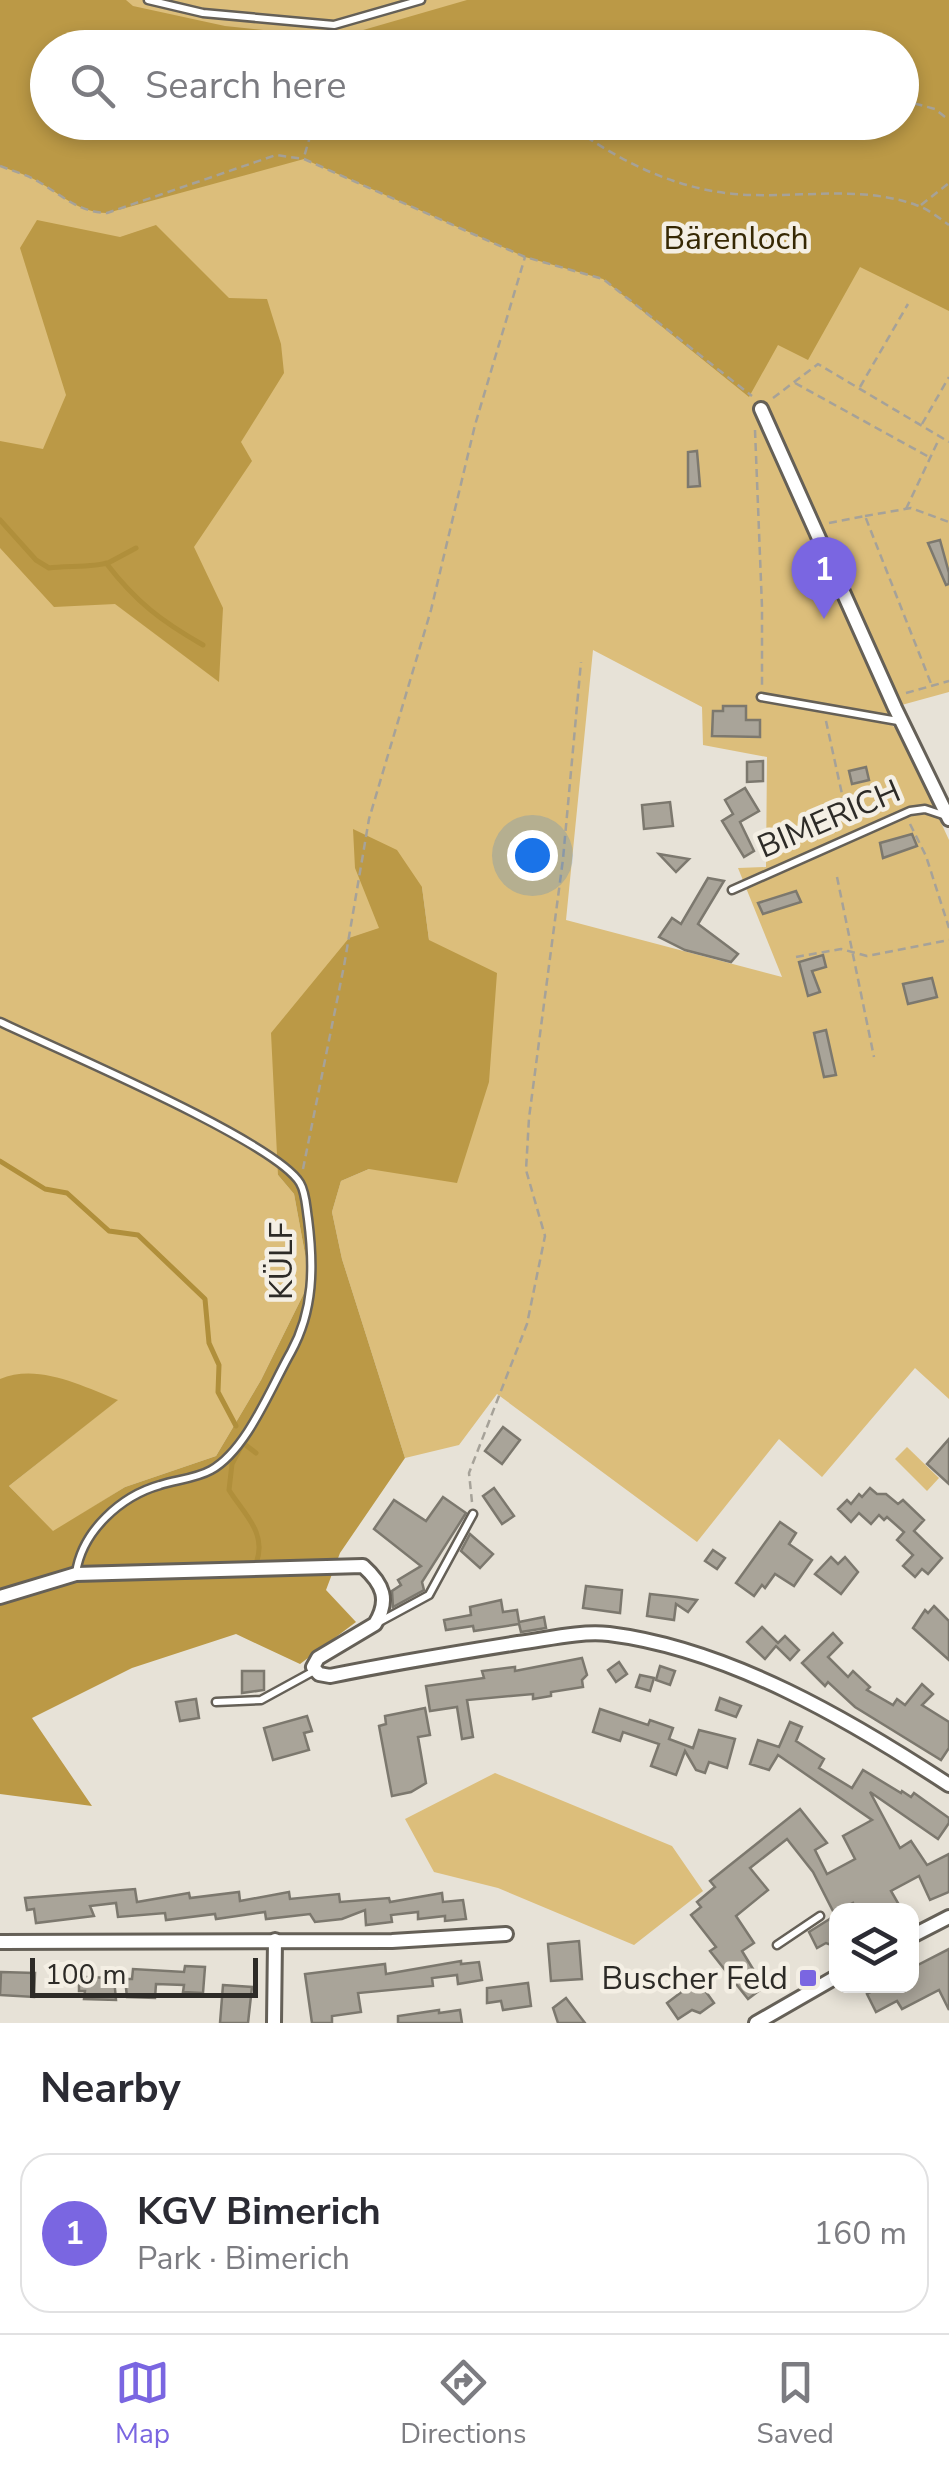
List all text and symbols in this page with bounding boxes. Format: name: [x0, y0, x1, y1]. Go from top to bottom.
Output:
search box: [30, 30, 919, 140]
icon: search: [65, 58, 120, 113]
text: Search here: [145, 60, 346, 111]
park label: Bärenloch: [663, 217, 809, 260]
pin: 1: [792, 536, 856, 619]
street label: BIMERICH: [751, 770, 907, 868]
your location: [507, 830, 558, 881]
street label: KÜLF: [260, 1222, 303, 1300]
map controls: [829, 1903, 919, 1993]
button: layers: [829, 1903, 919, 1993]
scale bar: [30, 1953, 258, 1998]
text: 100 m: [45, 1956, 127, 1994]
place label: Buscher Feld: [601, 1957, 788, 2000]
marker: Buscher Feld: [797, 1967, 819, 1989]
text: Nearby: [40, 2060, 181, 2117]
text: KGV Bimerich: [137, 2186, 381, 2237]
text: 1: [65, 2212, 84, 2255]
text: 160 m: [814, 2212, 907, 2255]
text: Park · Bimerich: [137, 2237, 350, 2280]
tab: Map: [115, 2355, 170, 2453]
tab: Directions: [400, 2355, 526, 2453]
tab: Saved: [757, 2355, 834, 2453]

